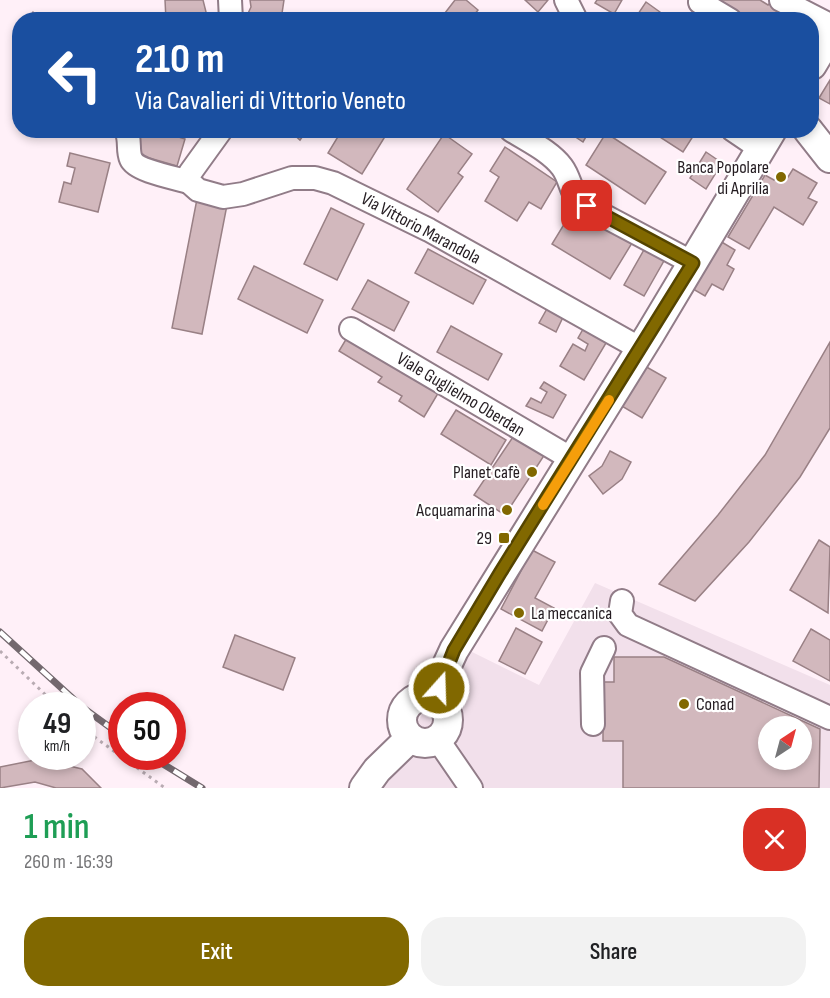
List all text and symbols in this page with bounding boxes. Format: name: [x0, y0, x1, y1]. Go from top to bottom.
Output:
text: 210 m: [135, 34, 224, 85]
icon: left: [36, 36, 114, 114]
text: Via Cavalieri di Vittorio Veneto: [135, 85, 406, 117]
place label: Banca Popolare di Aprilia: [677, 157, 769, 199]
marker: Banca Popolare di Aprilia: [774, 170, 788, 184]
pin: [561, 180, 612, 231]
street label: Via Vittorio Marandola: [357, 188, 484, 269]
icon: arrive: [570, 189, 603, 222]
street label: Viale Guglielmo Oberdan: [393, 348, 529, 441]
place label: Planet cafè: [453, 462, 520, 483]
marker: Planet cafè: [525, 465, 539, 479]
place label: Acquamarina: [415, 500, 495, 521]
marker: Acquamarina: [500, 503, 514, 517]
place label: 29: [477, 528, 492, 549]
marker: 29: [497, 531, 511, 545]
place label: La meccanica: [531, 603, 612, 624]
marker: La meccanica: [512, 606, 526, 620]
position arrow: [407, 656, 471, 720]
speed limit sign: 50: [108, 692, 186, 770]
place label: Conad: [696, 694, 734, 715]
marker: Conad: [677, 697, 691, 711]
text: 49: [43, 706, 71, 742]
north arrow: [758, 716, 812, 770]
map controls: [758, 716, 812, 770]
text: km/h: [44, 737, 70, 756]
text: 1 min: [24, 806, 89, 849]
button: close: [743, 808, 806, 871]
text: 260 m · 16:39: [24, 850, 113, 874]
button: Exit: [24, 917, 409, 986]
button: Share: [421, 917, 806, 986]

